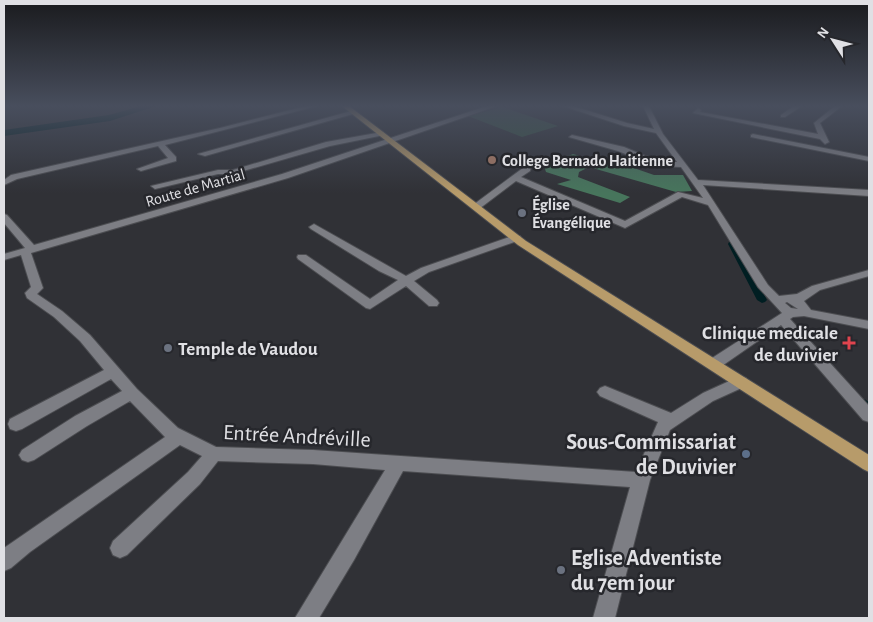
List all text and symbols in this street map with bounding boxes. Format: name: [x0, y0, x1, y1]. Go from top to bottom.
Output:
north arrow: [808, 15, 858, 65]
text: N: [815, 25, 832, 41]
place label: College Bernado Haitienne: [502, 153, 674, 169]
marker: College Bernado Haitienne: [486, 154, 498, 166]
street label: Route de Martial: [144, 166, 247, 210]
place label: Église Évangélique: [532, 194, 611, 231]
marker: Église Évangélique: [516, 207, 528, 219]
place label: Clinique medicale de duvivier: [702, 324, 838, 365]
marker: Clinique medicale de duvivier: [842, 336, 856, 350]
place label: Temple de Vaudou: [178, 340, 318, 359]
marker: Temple de Vaudou: [162, 342, 174, 354]
street label: Entrée Andréville: [223, 421, 371, 451]
place label: Sous-Commissariat de Duvivier: [566, 431, 737, 478]
marker: Sous-Commissariat de Duvivier: [740, 448, 752, 460]
place label: Eglise Adventiste du 7em jour: [571, 547, 722, 595]
marker: Eglise Adventiste du 7em jour: [555, 564, 567, 576]

